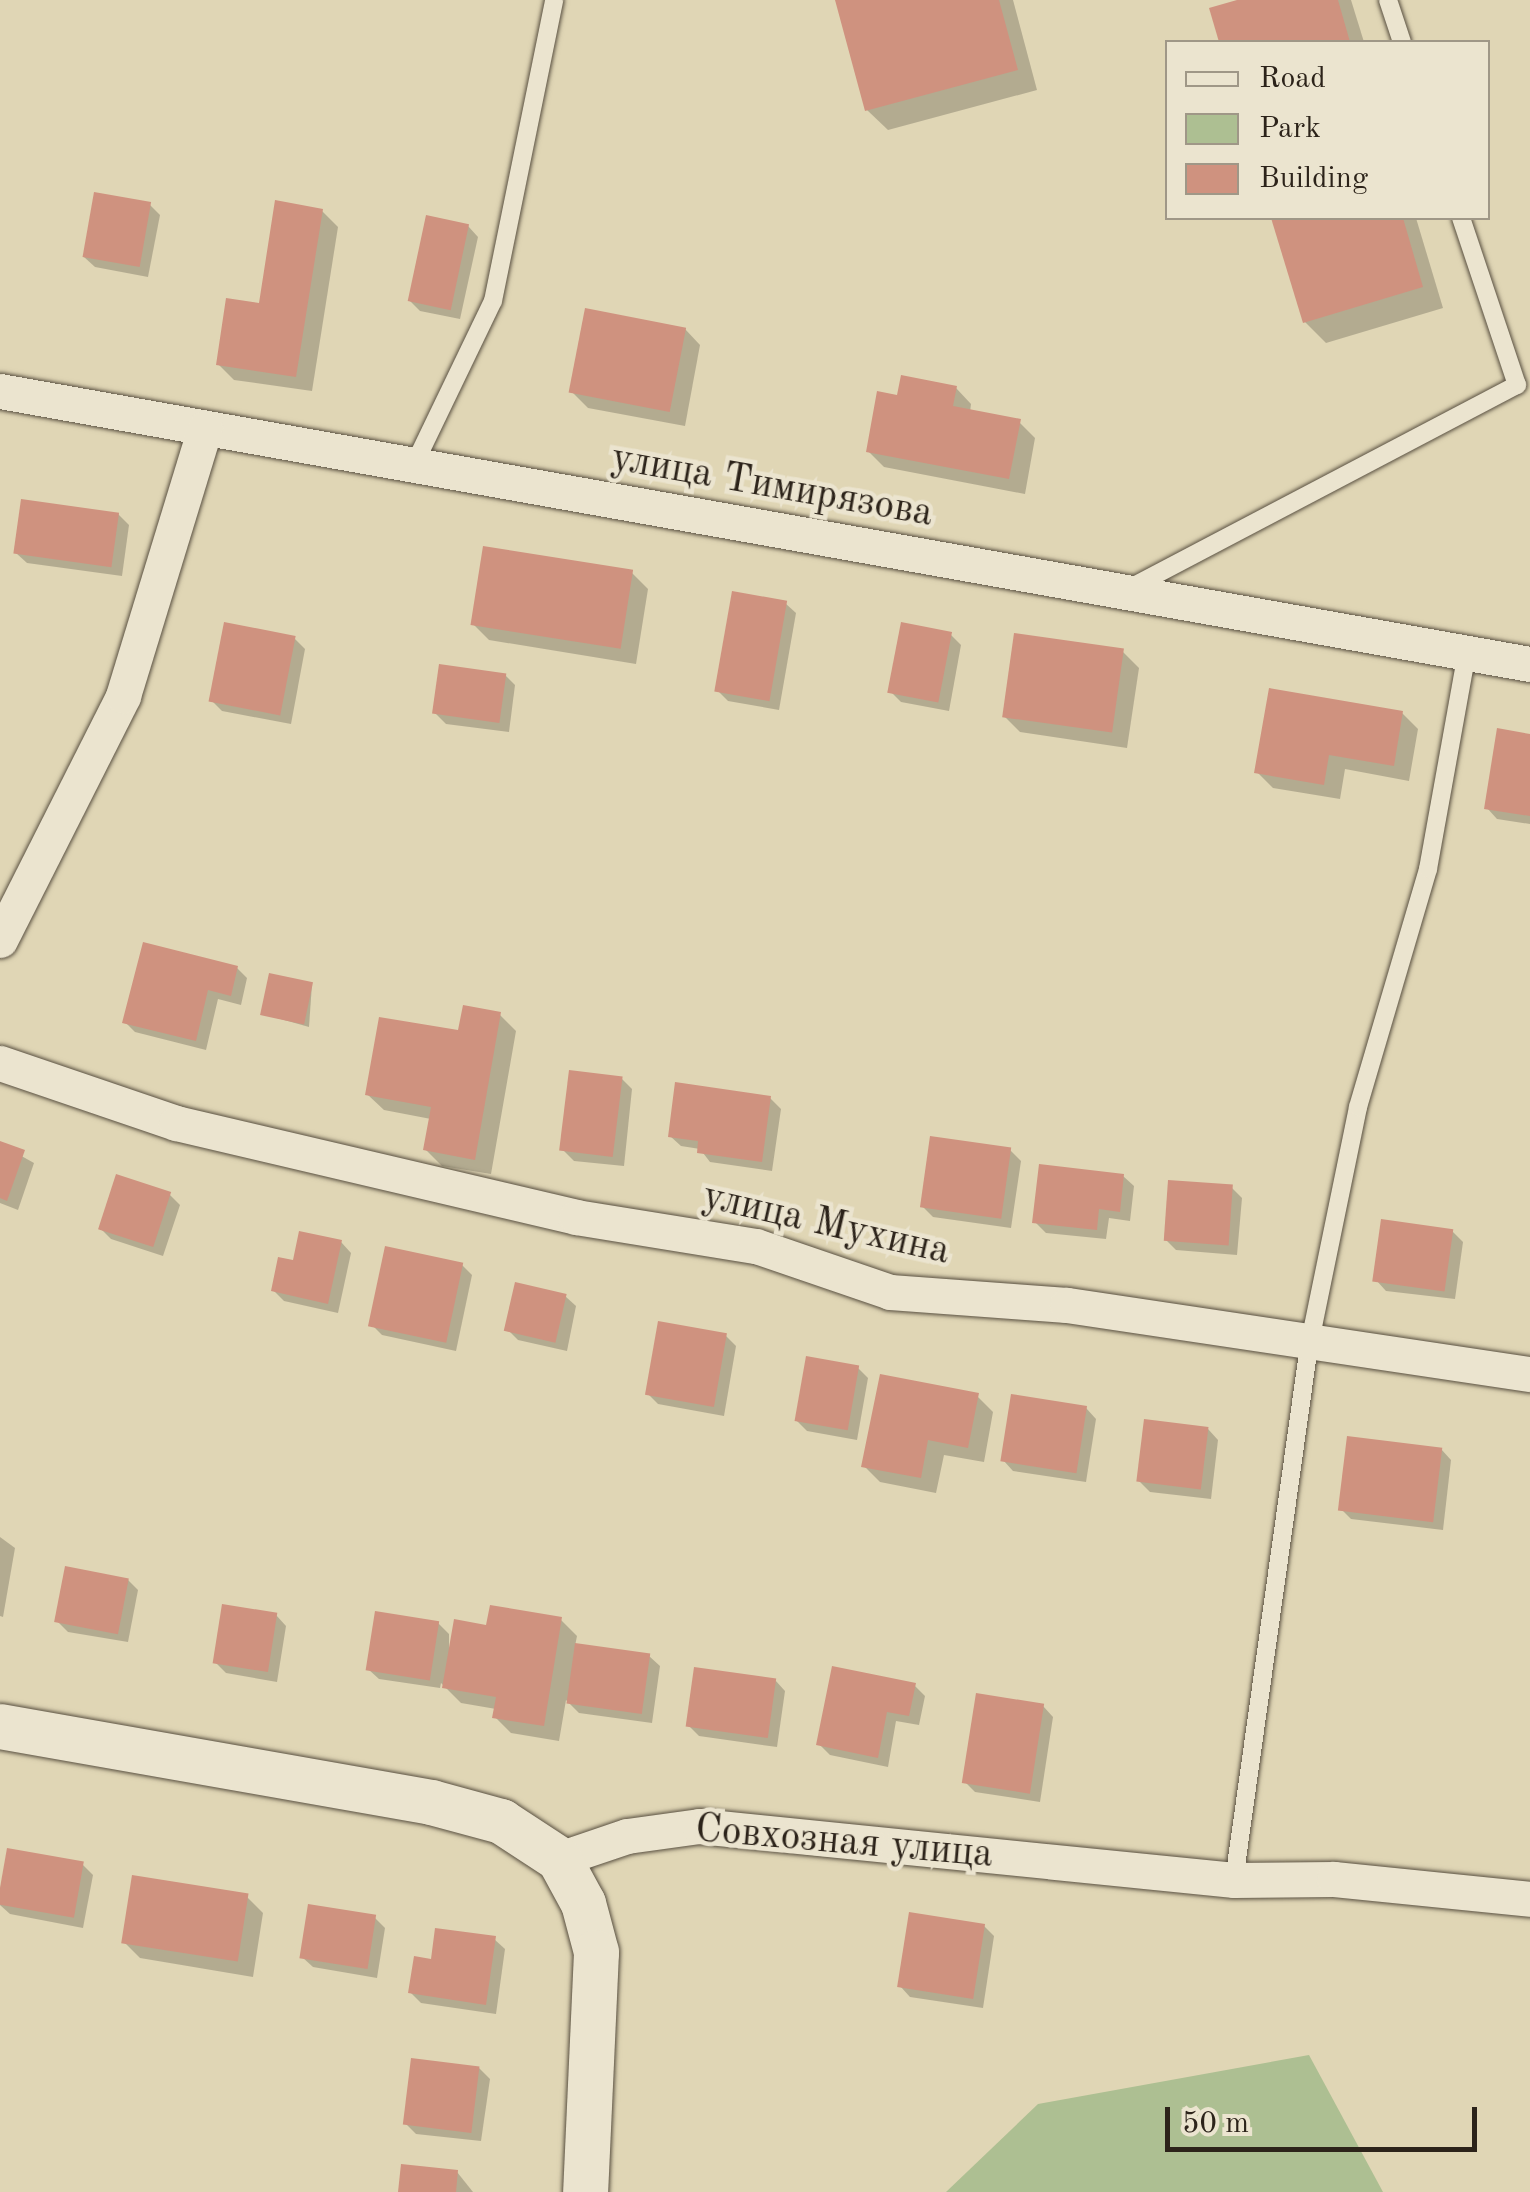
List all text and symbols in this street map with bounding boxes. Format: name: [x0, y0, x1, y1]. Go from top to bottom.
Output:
legend: [1165, 40, 1490, 220]
text: Road: [1259, 64, 1326, 94]
text: Park: [1259, 114, 1321, 144]
text: Building: [1259, 164, 1368, 194]
street label: улица Тимирязова: [607, 435, 937, 539]
street label: улица Мухина: [698, 1173, 954, 1277]
street label: Совхозная улица: [693, 1806, 995, 1880]
scale bar: [1170, 2087, 1482, 2149]
text: 50 m: [1182, 2109, 1249, 2139]

